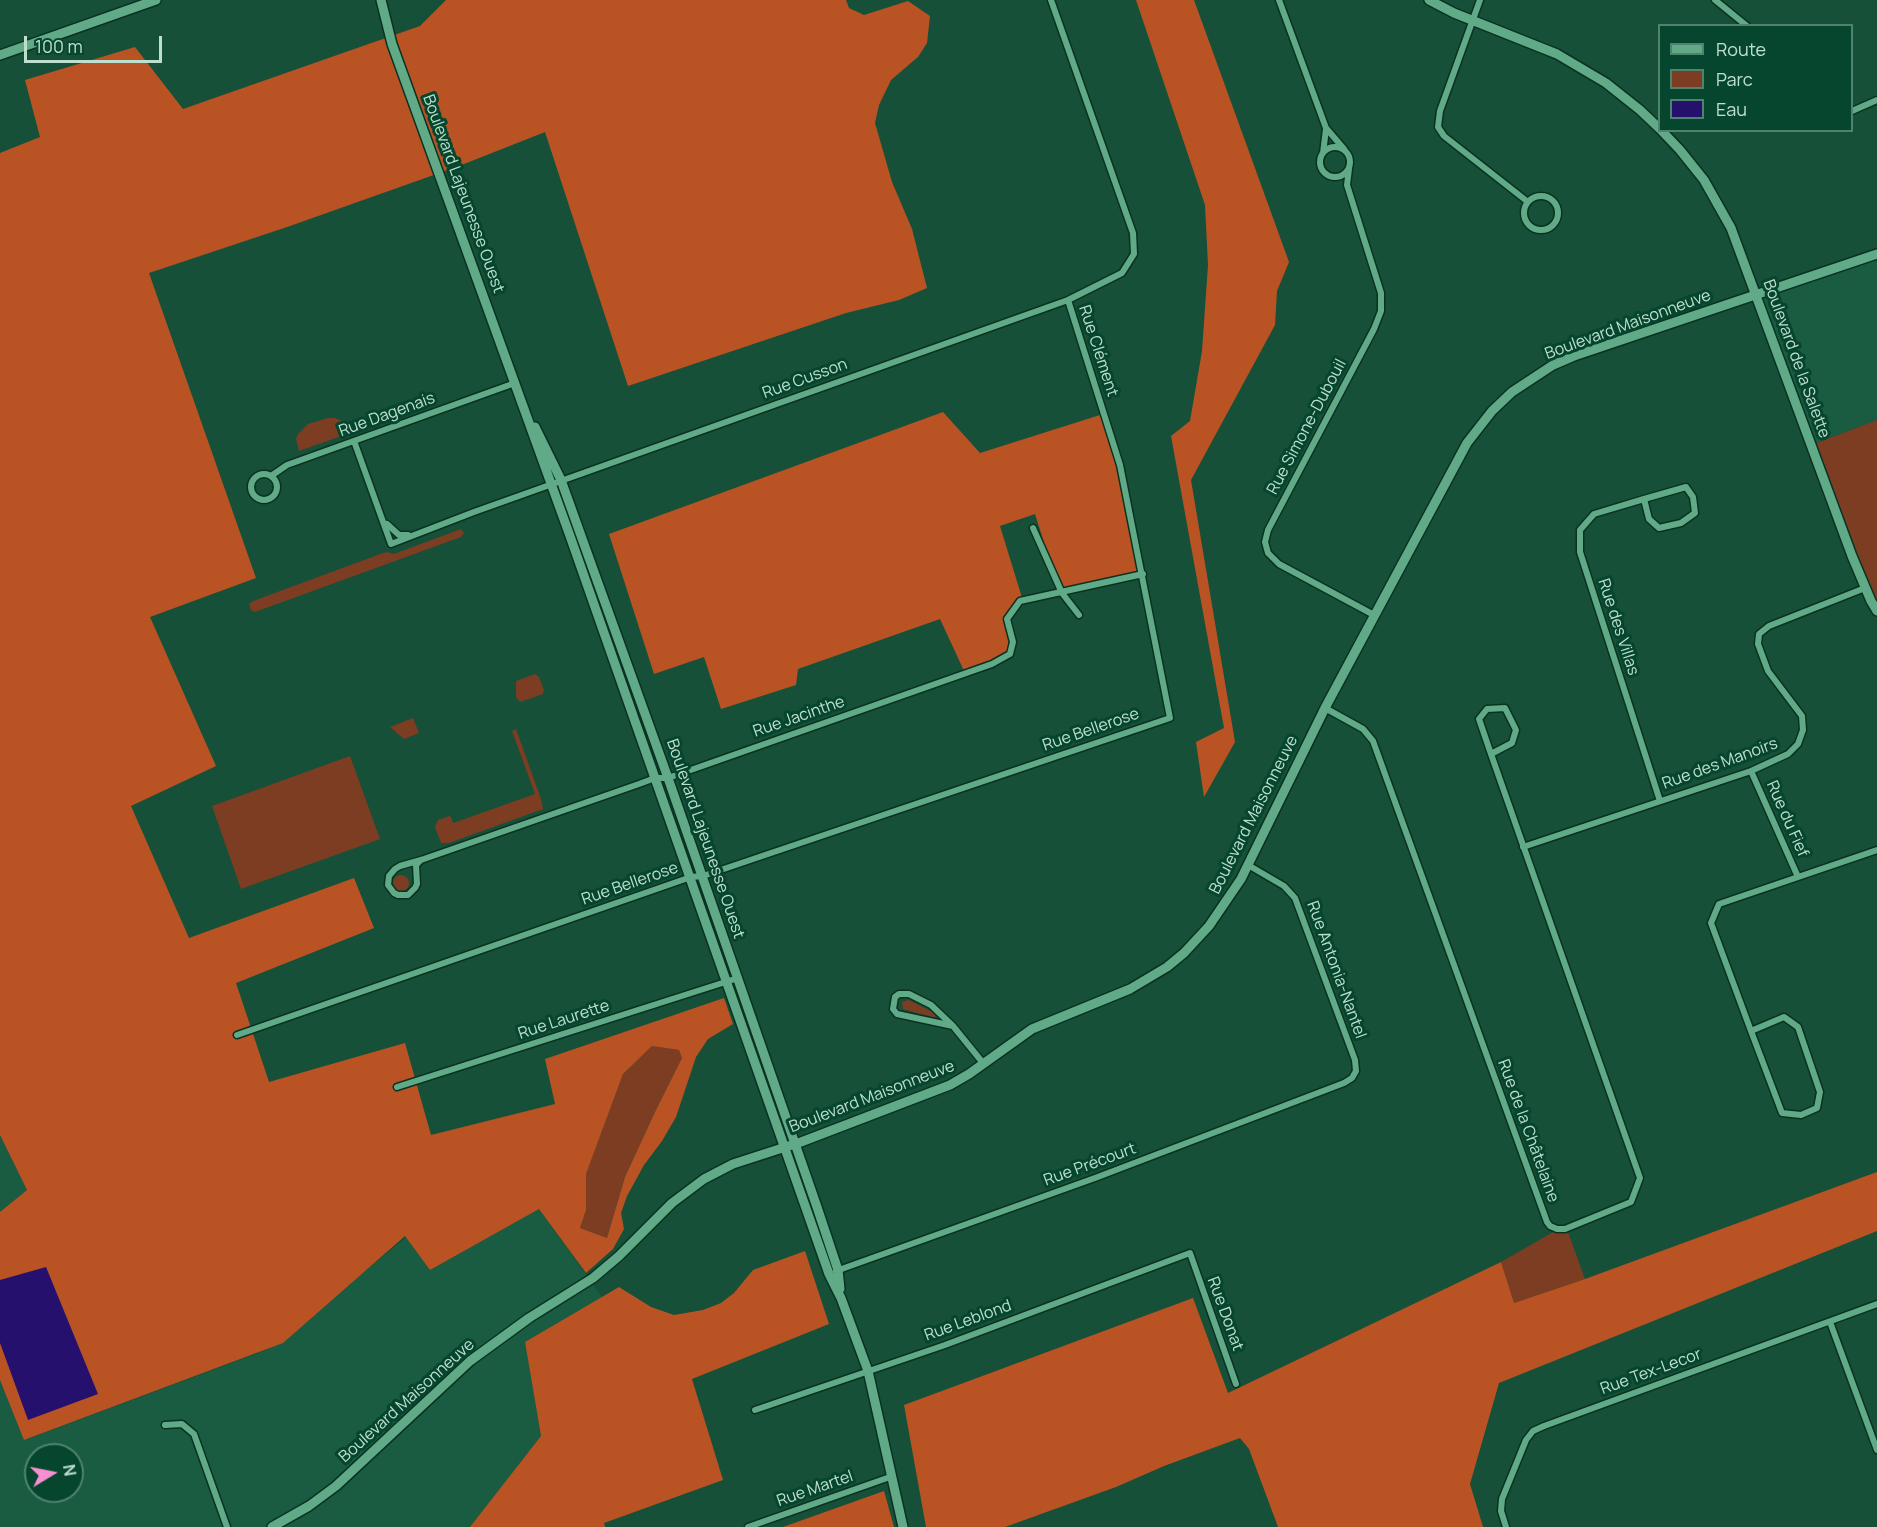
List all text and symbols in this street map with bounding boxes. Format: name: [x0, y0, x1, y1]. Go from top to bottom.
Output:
scale bar: [27, 24, 165, 62]
legend: [1658, 24, 1853, 132]
text: 100 m: [35, 34, 83, 58]
text: Route: [1716, 37, 1766, 61]
text: Parc: [1716, 67, 1753, 91]
street label: Boulevard Lajeunesse Ouest: [418, 92, 508, 296]
text: Eau: [1716, 97, 1747, 121]
street label: Boulevard de la Salette: [1758, 277, 1834, 441]
street label: Boulevard Maisonneuve: [1542, 286, 1714, 364]
street label: Rue Clément: [1074, 303, 1122, 399]
street label: Rue Cusson: [760, 355, 850, 403]
street label: Rue Simone-Dubouil: [1263, 356, 1351, 498]
street label: Rue Dagenais: [336, 389, 438, 441]
street label: Rue des Villas: [1593, 576, 1643, 678]
street label: Rue Jacinthe: [751, 692, 847, 742]
street label: Rue Bellerose: [1040, 705, 1142, 755]
street label: Boulevard Maisonneuve: [1206, 733, 1302, 897]
street label: Rue des Manoirs: [1660, 734, 1780, 794]
street label: Boulevard Lajeunesse Ouest: [662, 737, 748, 941]
street label: Rue du Fief: [1762, 778, 1812, 860]
street label: Rue Bellerose: [579, 859, 681, 909]
street label: Rue Antonia-Nantel: [1302, 899, 1370, 1041]
street label: Rue Laurette: [516, 996, 612, 1044]
street label: Boulevard Maisonneuve: [787, 1057, 957, 1137]
street label: Rue de la Châtelaine: [1493, 1057, 1563, 1205]
street label: Rue Précourt: [1041, 1139, 1139, 1191]
street label: Rue Donat: [1203, 1274, 1247, 1354]
street label: Rue Leblond: [922, 1296, 1014, 1346]
street label: Boulevard Maisonneuve: [335, 1335, 479, 1467]
street label: Rue Tex-Lecor: [1598, 1345, 1704, 1399]
north arrow: [24, 1443, 84, 1503]
text: N: [58, 1463, 82, 1478]
street label: Rue Martel: [774, 1467, 856, 1511]

